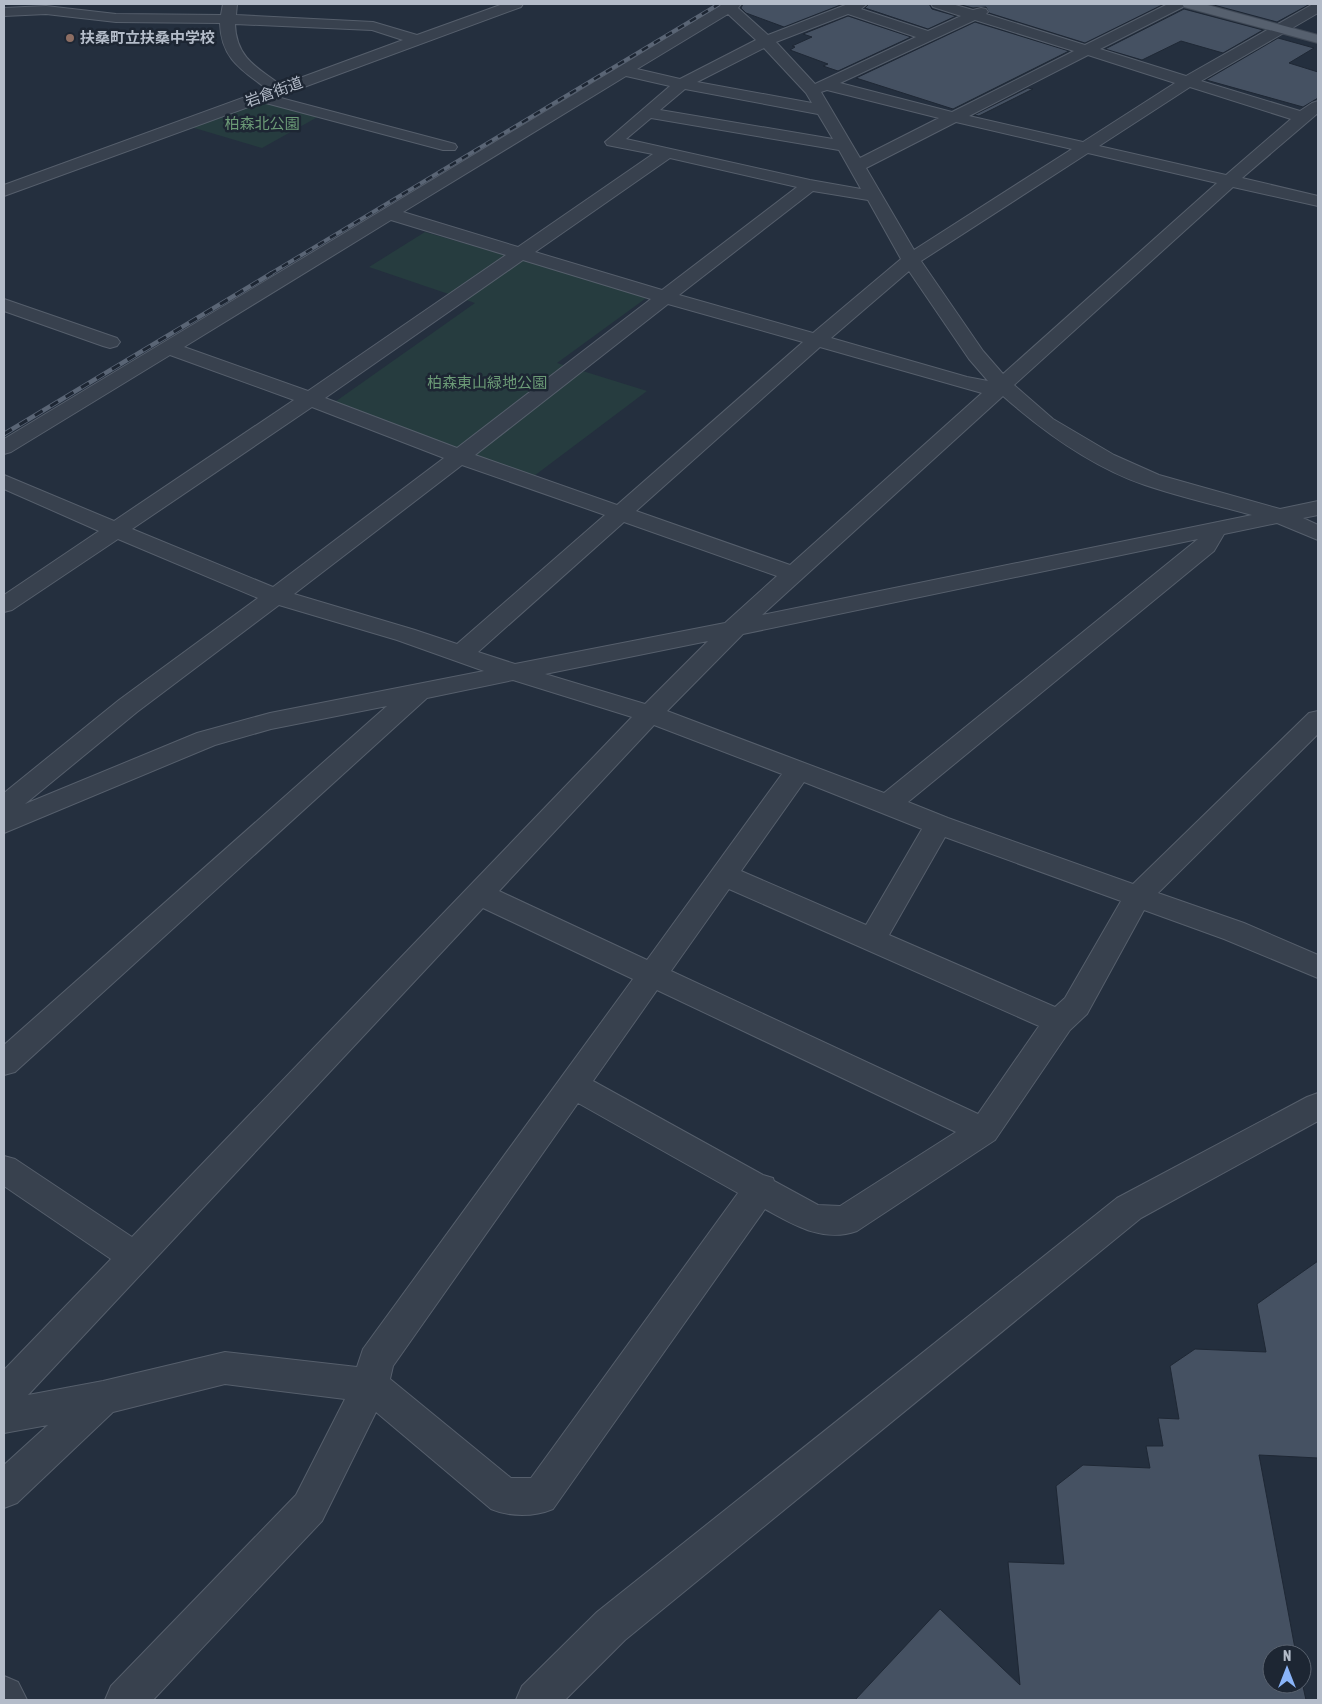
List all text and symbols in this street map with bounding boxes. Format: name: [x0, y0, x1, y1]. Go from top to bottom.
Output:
place label: 扶桑町立扶桑中学校: [80, 29, 215, 46]
marker: 扶桑町立扶桑中学校: [64, 32, 76, 44]
street label: 岩倉街道: [243, 73, 305, 110]
park label: 柏森北公園: [224, 115, 300, 132]
park label: 柏森東山緑地公園: [427, 374, 547, 391]
north arrow: [1262, 1644, 1312, 1694]
text: N: [1283, 1648, 1291, 1664]

